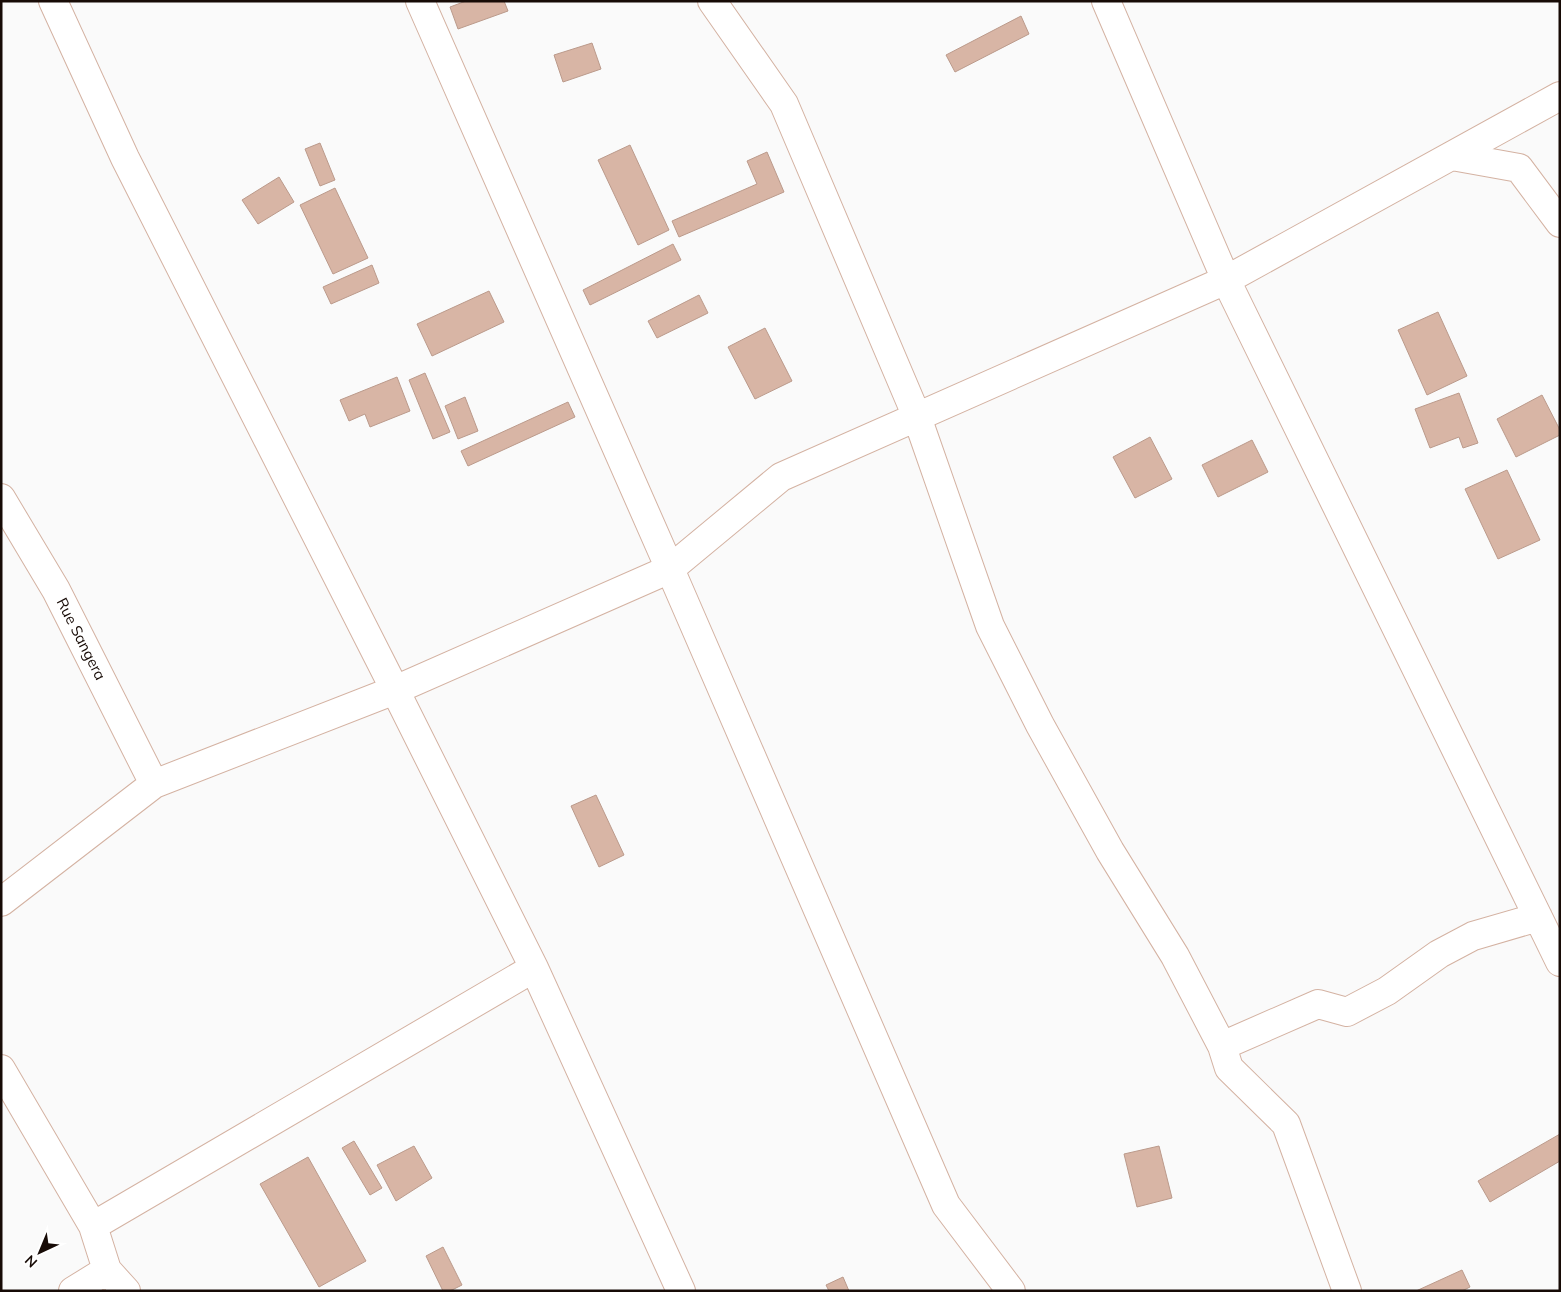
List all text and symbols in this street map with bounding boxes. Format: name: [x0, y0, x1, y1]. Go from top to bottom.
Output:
street label: Rue Sangera: [53, 594, 110, 683]
north arrow: [15, 1227, 65, 1277]
text: N: [21, 1251, 41, 1271]

